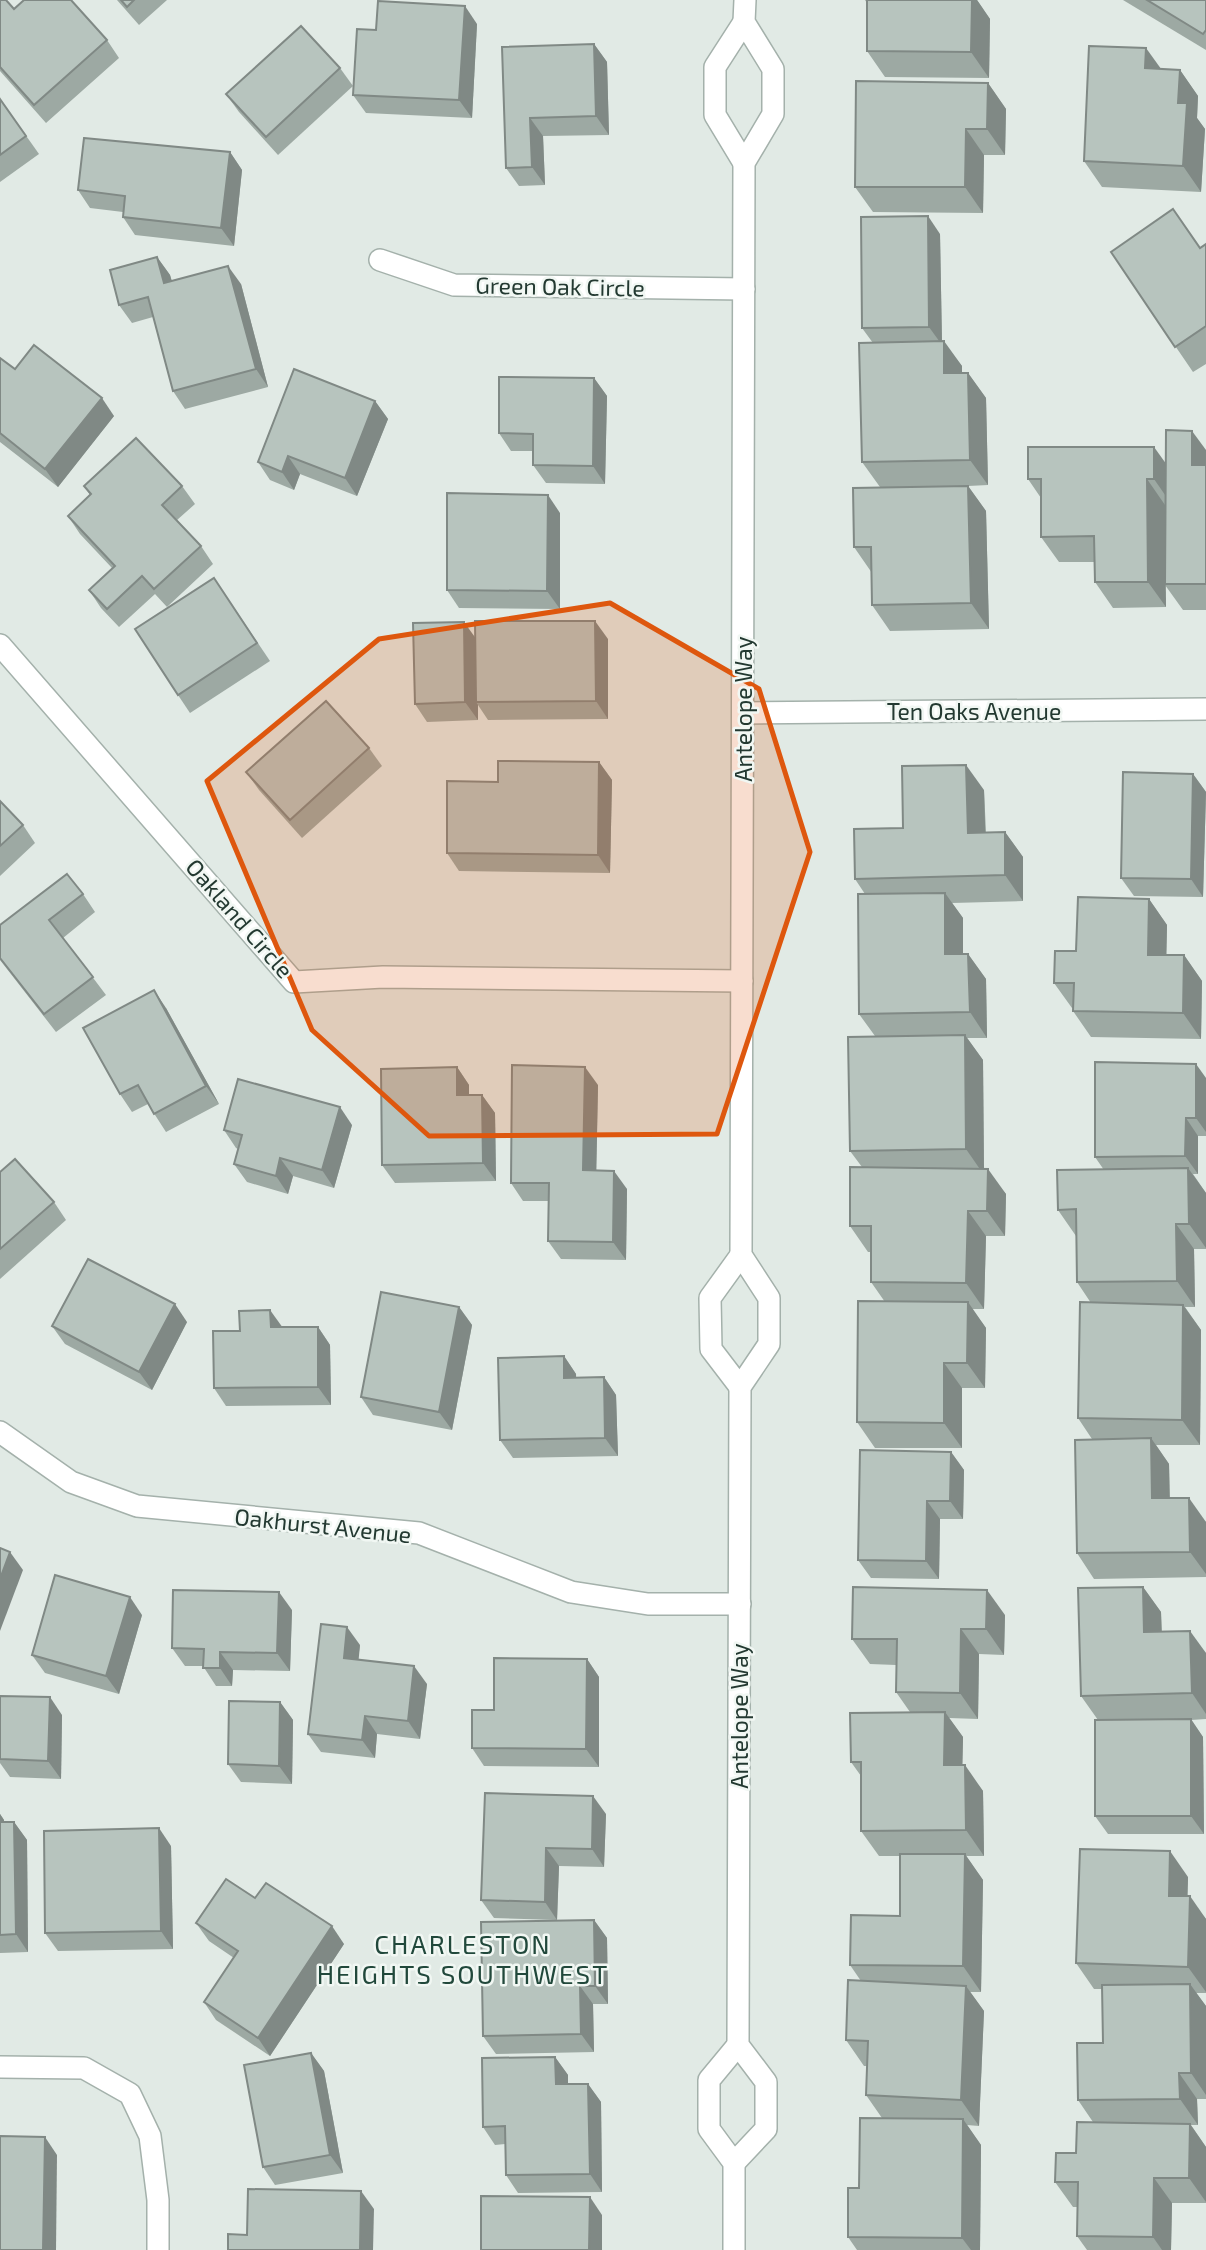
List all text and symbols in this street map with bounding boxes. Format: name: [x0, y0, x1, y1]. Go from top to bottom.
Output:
street label: Green Oak Circle: [475, 271, 645, 301]
street label: Antelope Way: [729, 636, 757, 782]
street label: Ten Oaks Avenue: [887, 697, 1061, 725]
street label: Oakland Circle: [181, 853, 299, 983]
street label: Oakhurst Avenue: [233, 1502, 413, 1548]
street label: Antelope Way: [725, 1643, 753, 1789]
district label: CHARLESTON HEIGHTS SOUTHWEST: [317, 1928, 609, 1989]

